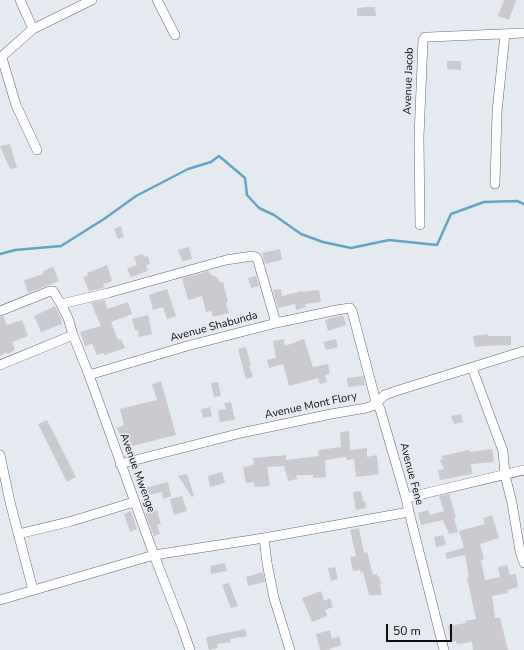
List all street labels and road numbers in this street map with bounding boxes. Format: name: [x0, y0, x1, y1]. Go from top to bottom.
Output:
street label: Avenue Jacob: [401, 47, 417, 115]
street label: Avenue Shabunda: [169, 309, 259, 345]
street label: Avenue Mont Flory: [264, 390, 358, 422]
street label: Avenue Mwenge: [117, 432, 157, 514]
street label: Avenue Fene: [396, 441, 426, 507]

